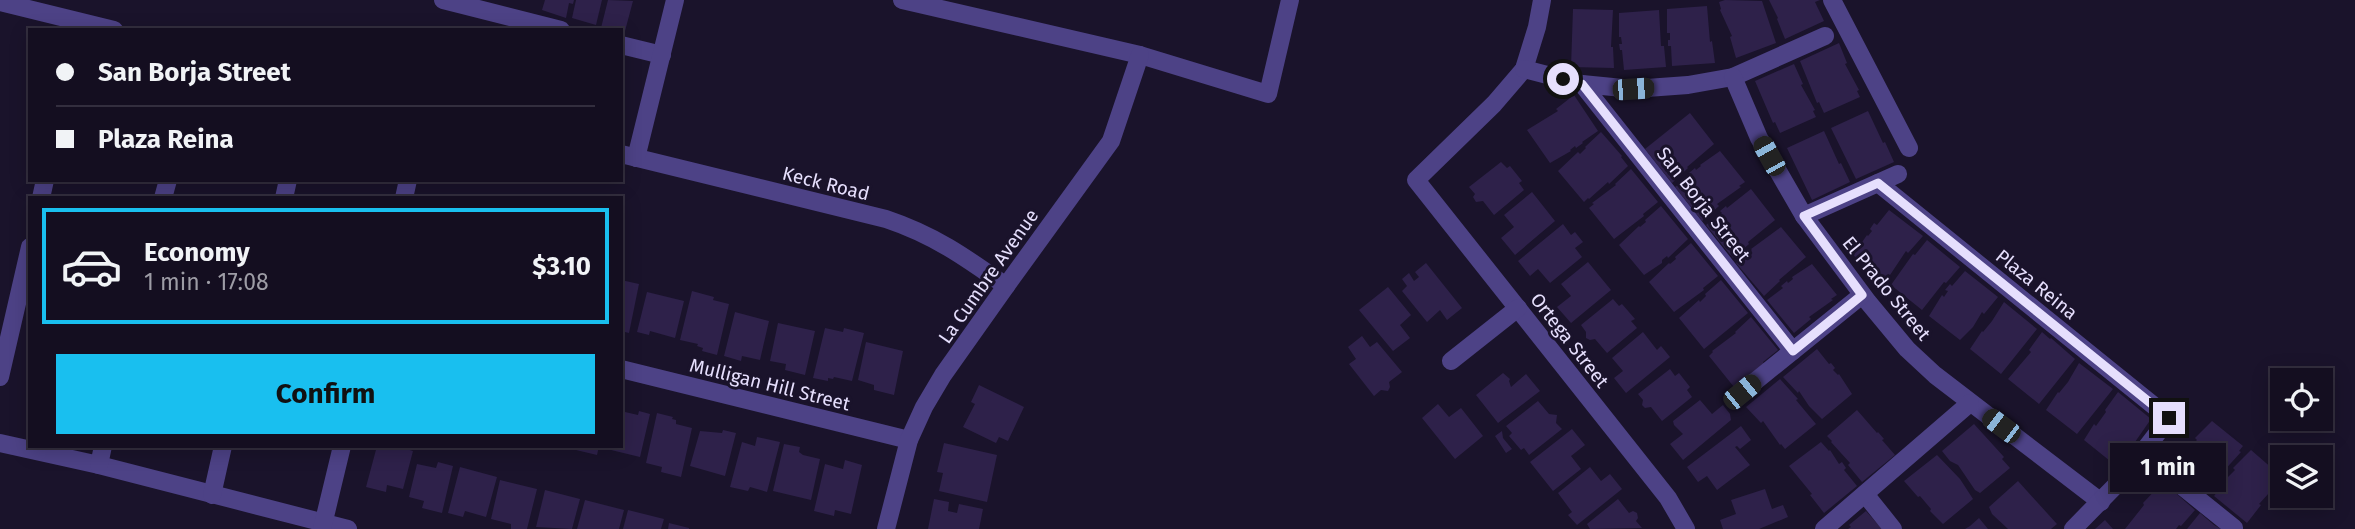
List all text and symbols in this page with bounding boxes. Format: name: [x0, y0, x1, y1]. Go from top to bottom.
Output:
text: San Borja Street: [98, 57, 291, 88]
route start: [1547, 63, 1579, 95]
car: [1612, 77, 1655, 101]
text: Plaza Reina: [98, 124, 234, 155]
car: [1750, 133, 1789, 179]
street label: San Borja Street: [1652, 143, 1756, 266]
street label: Keck Road: [780, 162, 872, 205]
street label: La Cumbre Avenue: [933, 205, 1043, 348]
street label: El Prado Street: [1838, 232, 1936, 345]
icon: car: [60, 235, 123, 298]
text: Economy: [144, 237, 250, 268]
street label: Plaza Reina: [1991, 244, 2082, 324]
text: $3.10: [532, 251, 591, 282]
text: 1 min · 17:08: [144, 268, 269, 296]
street label: Ortega Street: [1525, 288, 1614, 392]
street label: Mulligan Hill Street: [687, 353, 853, 416]
button: Confirm: [56, 354, 595, 434]
map controls: [2270, 368, 2333, 508]
button: locate: [2270, 368, 2333, 431]
car: [1720, 371, 1765, 413]
route end: [2153, 402, 2185, 434]
car: [1978, 405, 2025, 447]
callout: 1 min: [2111, 442, 2227, 492]
button: layers: [2270, 445, 2333, 508]
text: 1 min: [2140, 453, 2196, 481]

